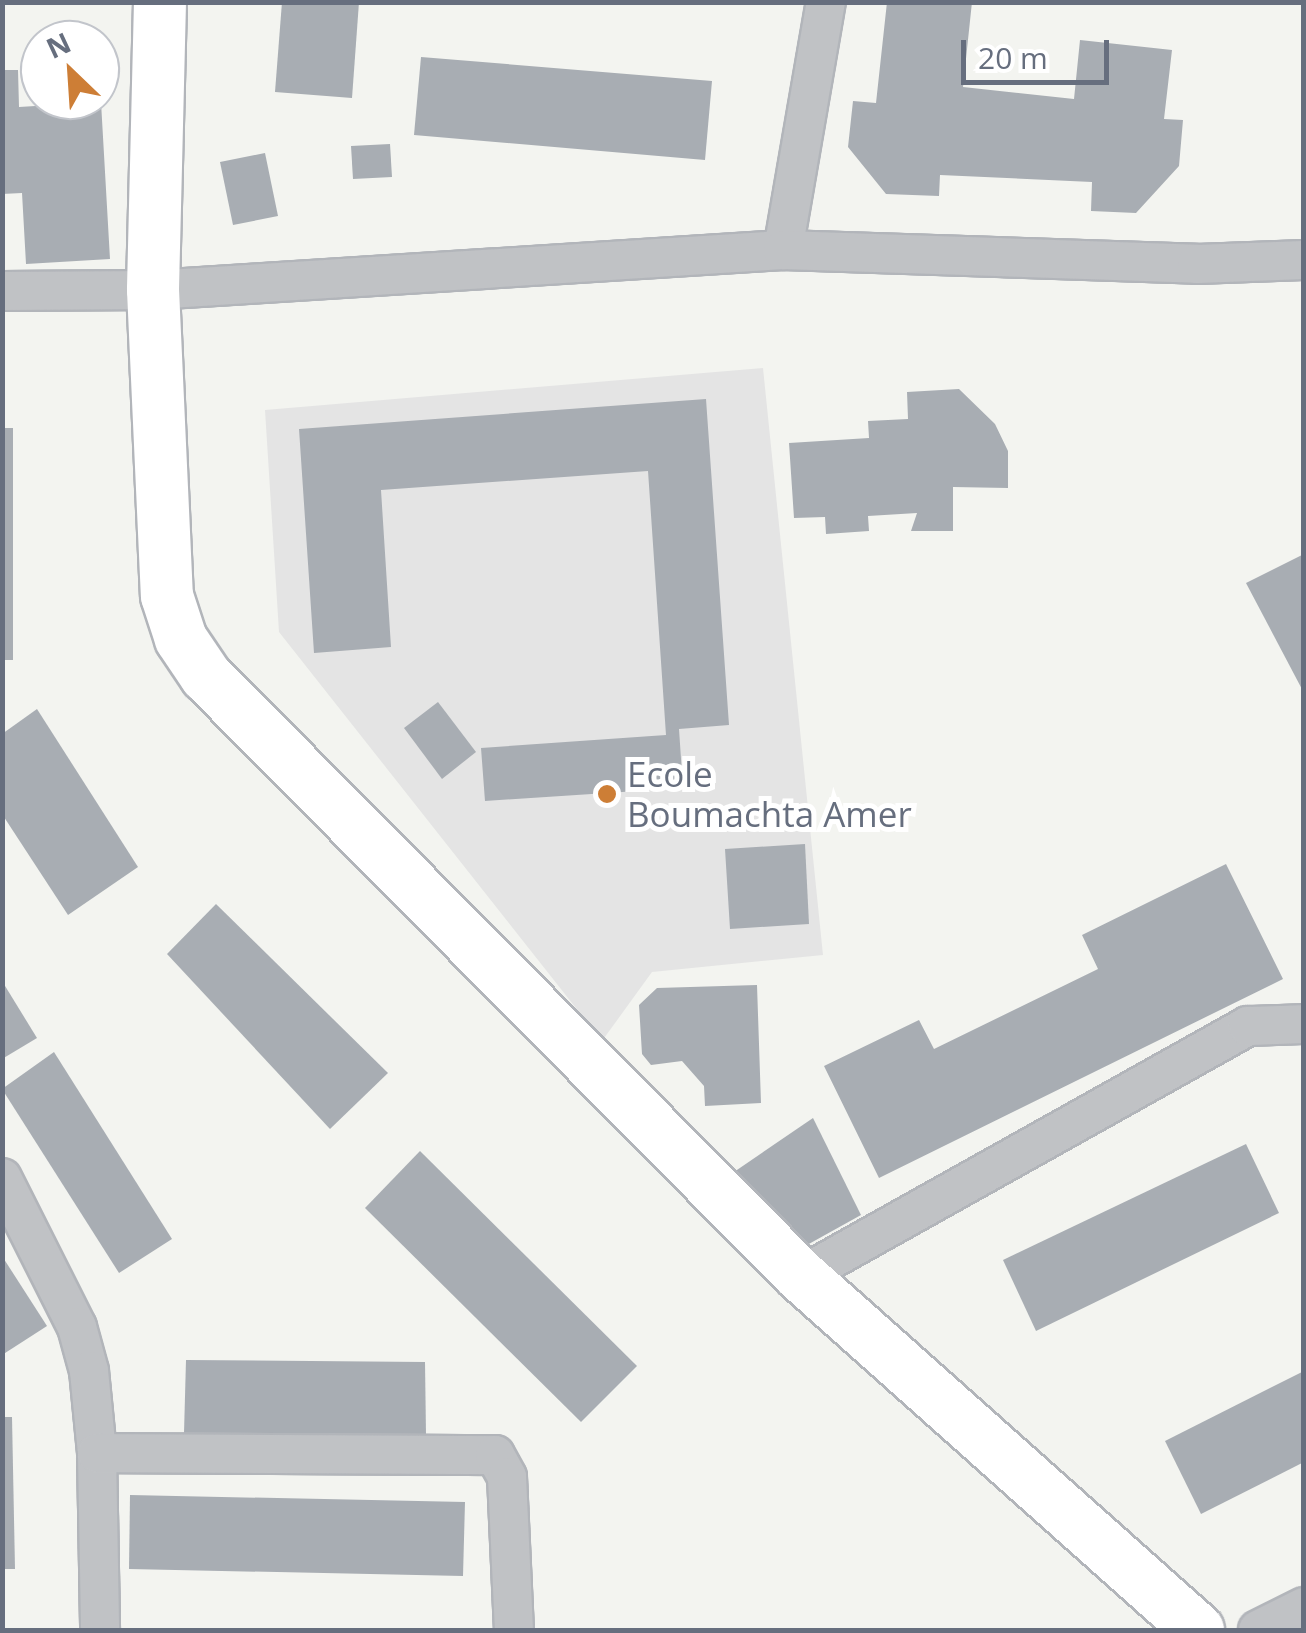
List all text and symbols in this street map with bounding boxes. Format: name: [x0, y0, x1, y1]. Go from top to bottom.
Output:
north arrow: [20, 20, 120, 120]
scale bar: [966, 20, 1114, 82]
text: N: [40, 23, 77, 67]
text: 20 m: [978, 37, 1048, 78]
place label: Ecole Boumachta Amer: [627, 753, 912, 835]
marker: Ecole Boumachta Amer: [596, 783, 618, 805]

